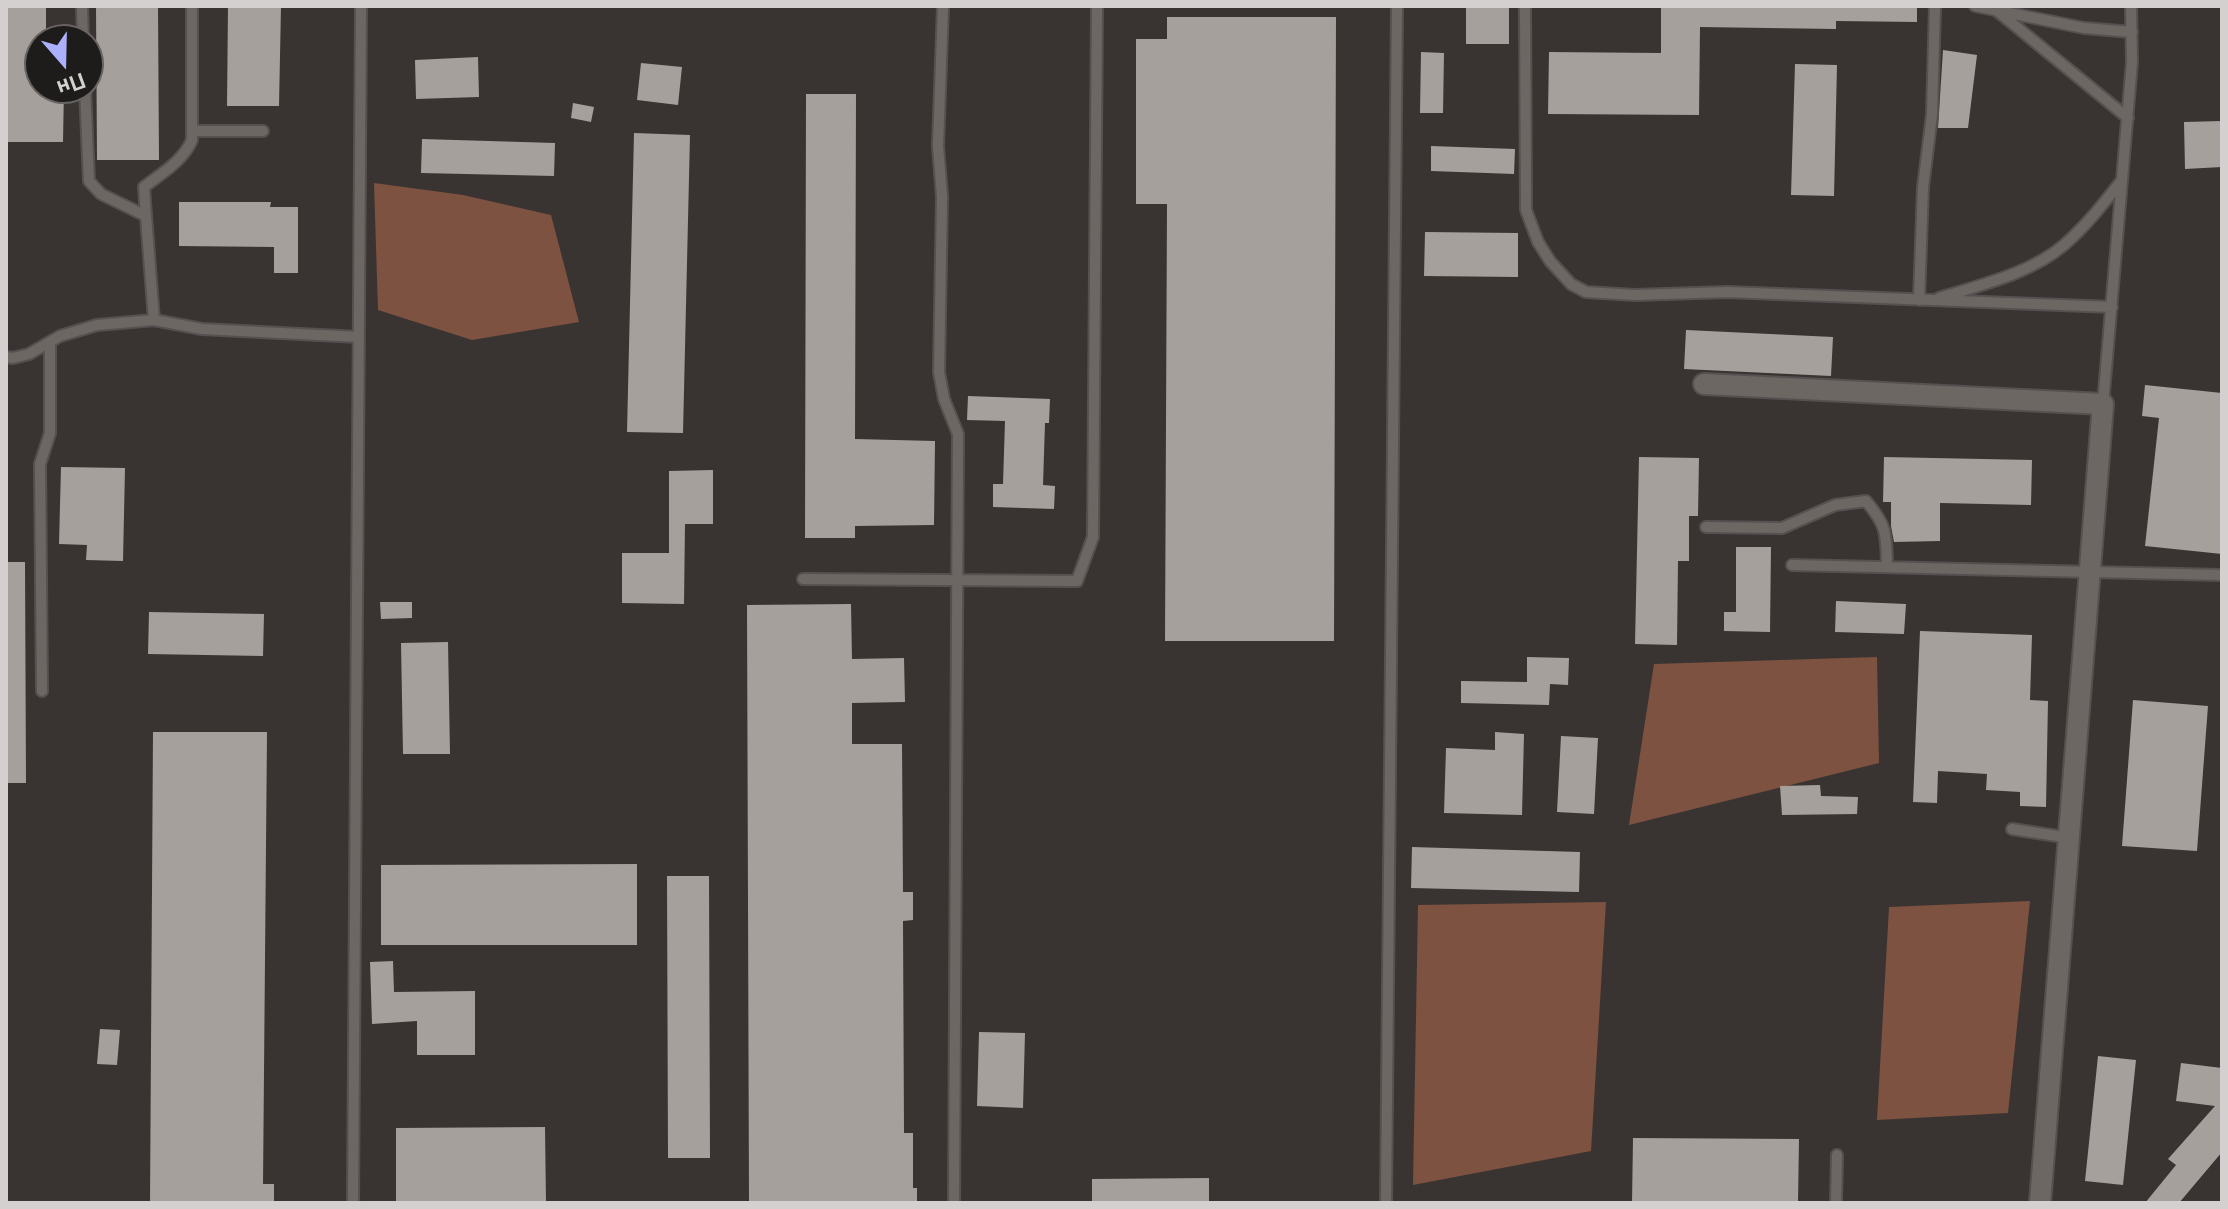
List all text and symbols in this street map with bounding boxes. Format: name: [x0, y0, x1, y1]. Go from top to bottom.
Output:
north arrow: [24, 24, 104, 104]
text: Пн: [54, 68, 90, 102]

